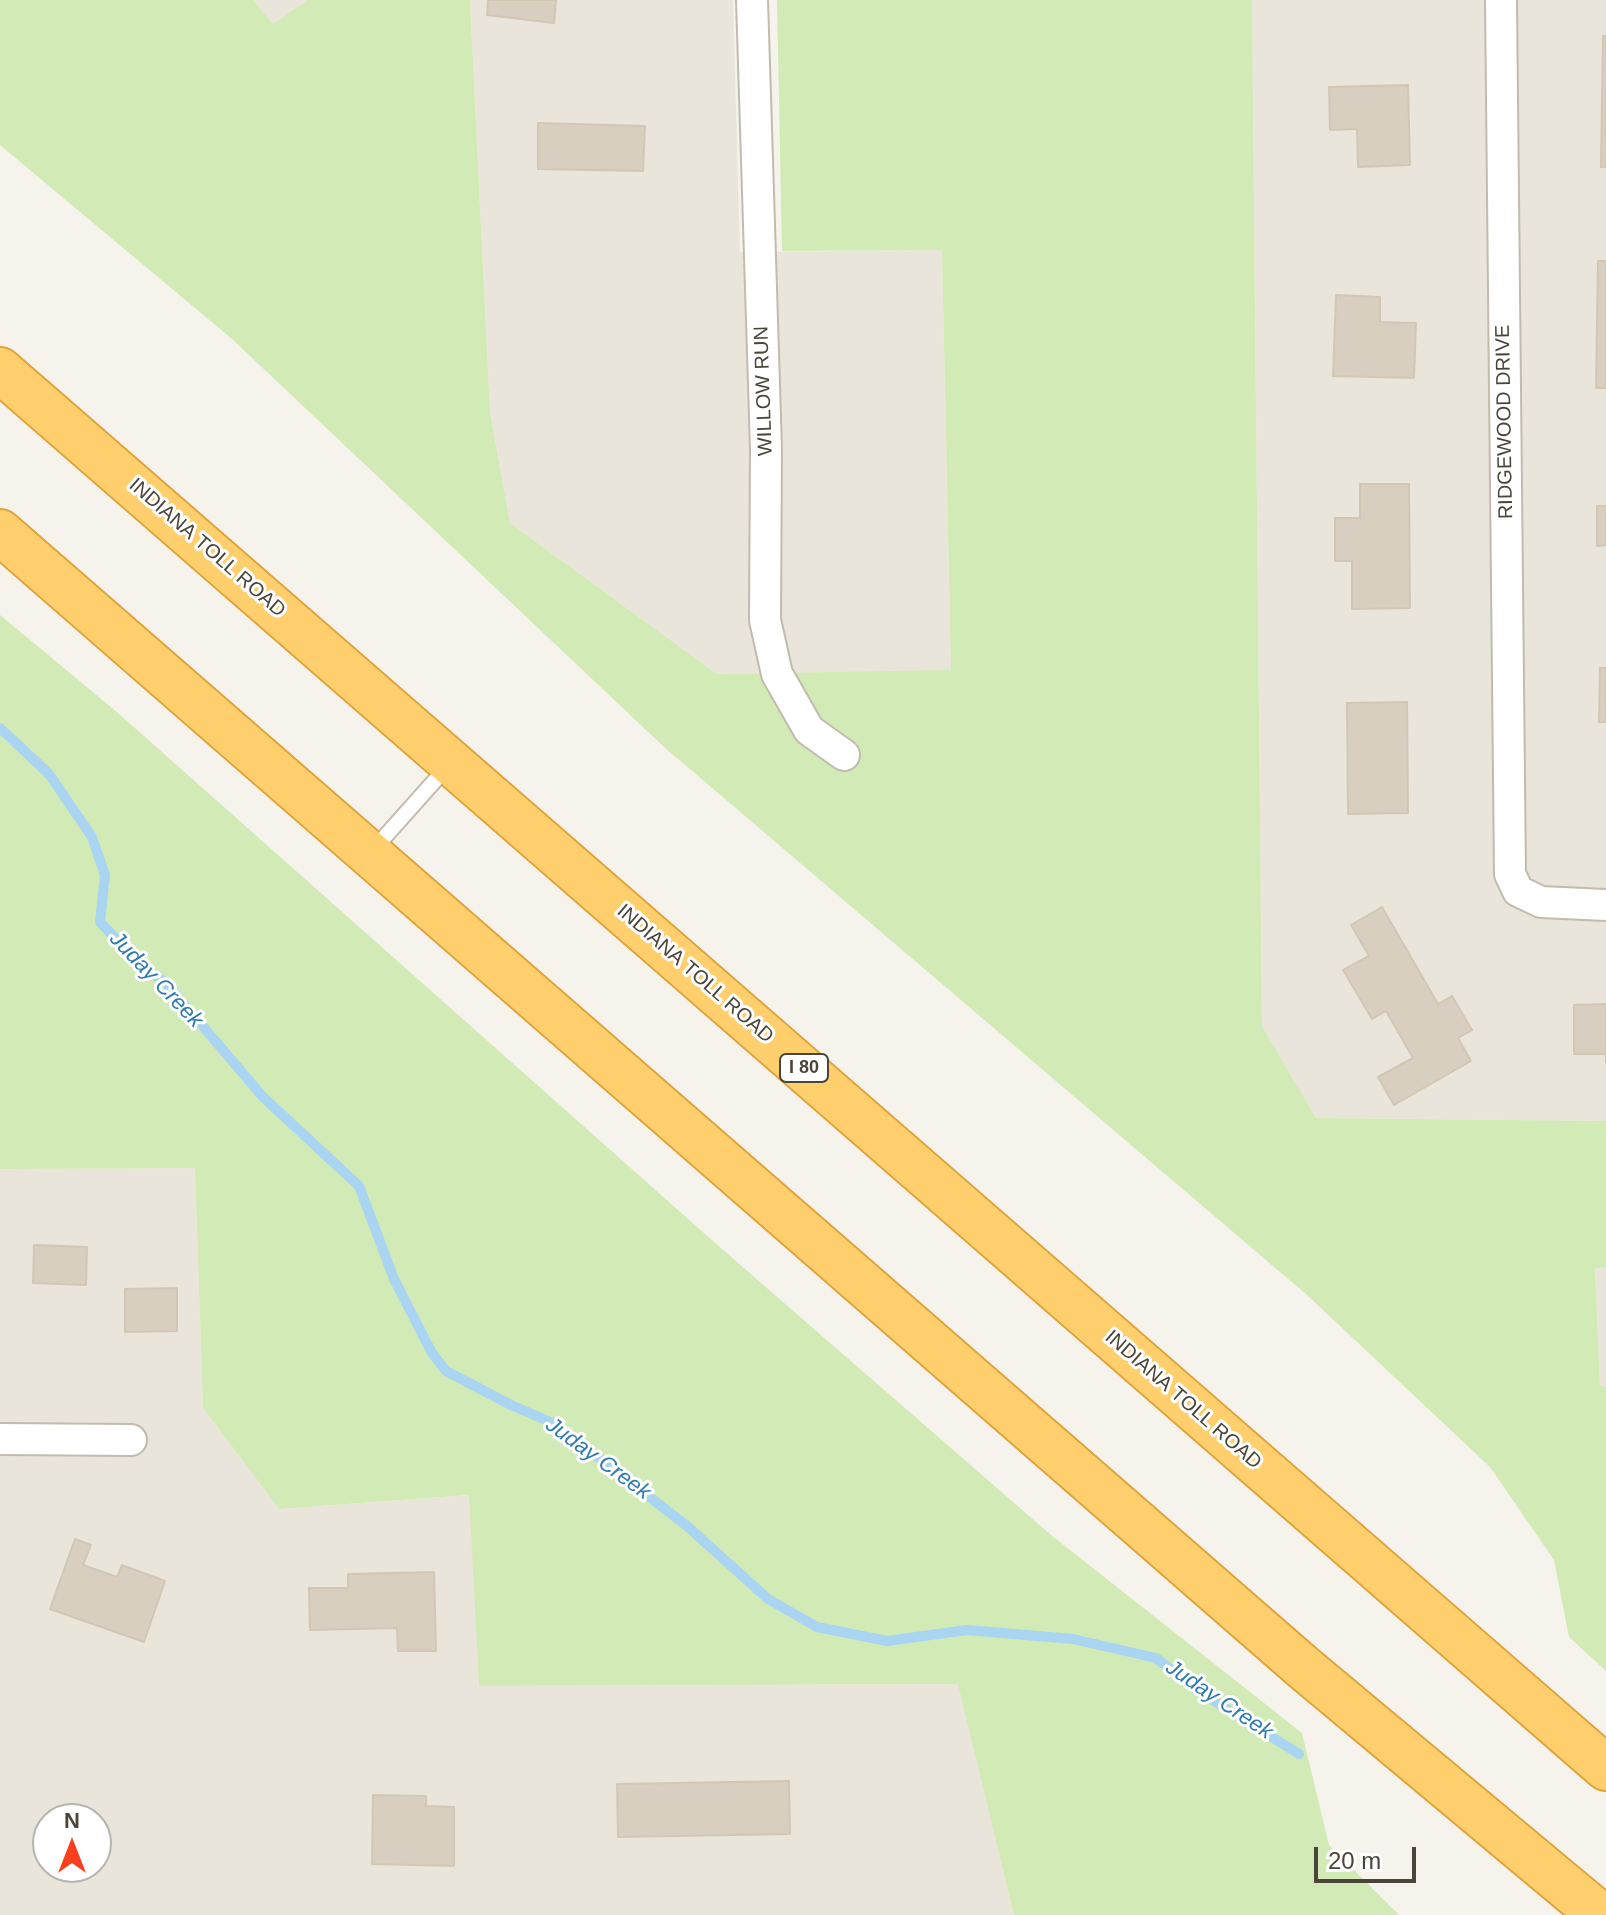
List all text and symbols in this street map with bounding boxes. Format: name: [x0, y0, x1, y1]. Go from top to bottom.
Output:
street label: RIDGEWOOD DRIVE: [1491, 325, 1519, 519]
street label: WILLOW RUN: [750, 326, 778, 456]
street label: INDIANA TOLL ROAD: [124, 473, 290, 623]
street label: INDIANA TOLL ROAD: [612, 899, 778, 1049]
water label: Juday Creek: [104, 926, 208, 1034]
road number: I 80: [780, 1054, 828, 1082]
street label: INDIANA TOLL ROAD: [1100, 1325, 1266, 1475]
water label: Juday Creek: [540, 1412, 656, 1506]
water label: Juday Creek: [1160, 1655, 1278, 1745]
north arrow: [32, 1803, 112, 1883]
text: N: [64, 1808, 80, 1833]
scale bar: [1318, 1831, 1420, 1881]
text: 20 m: [1328, 1847, 1381, 1874]

